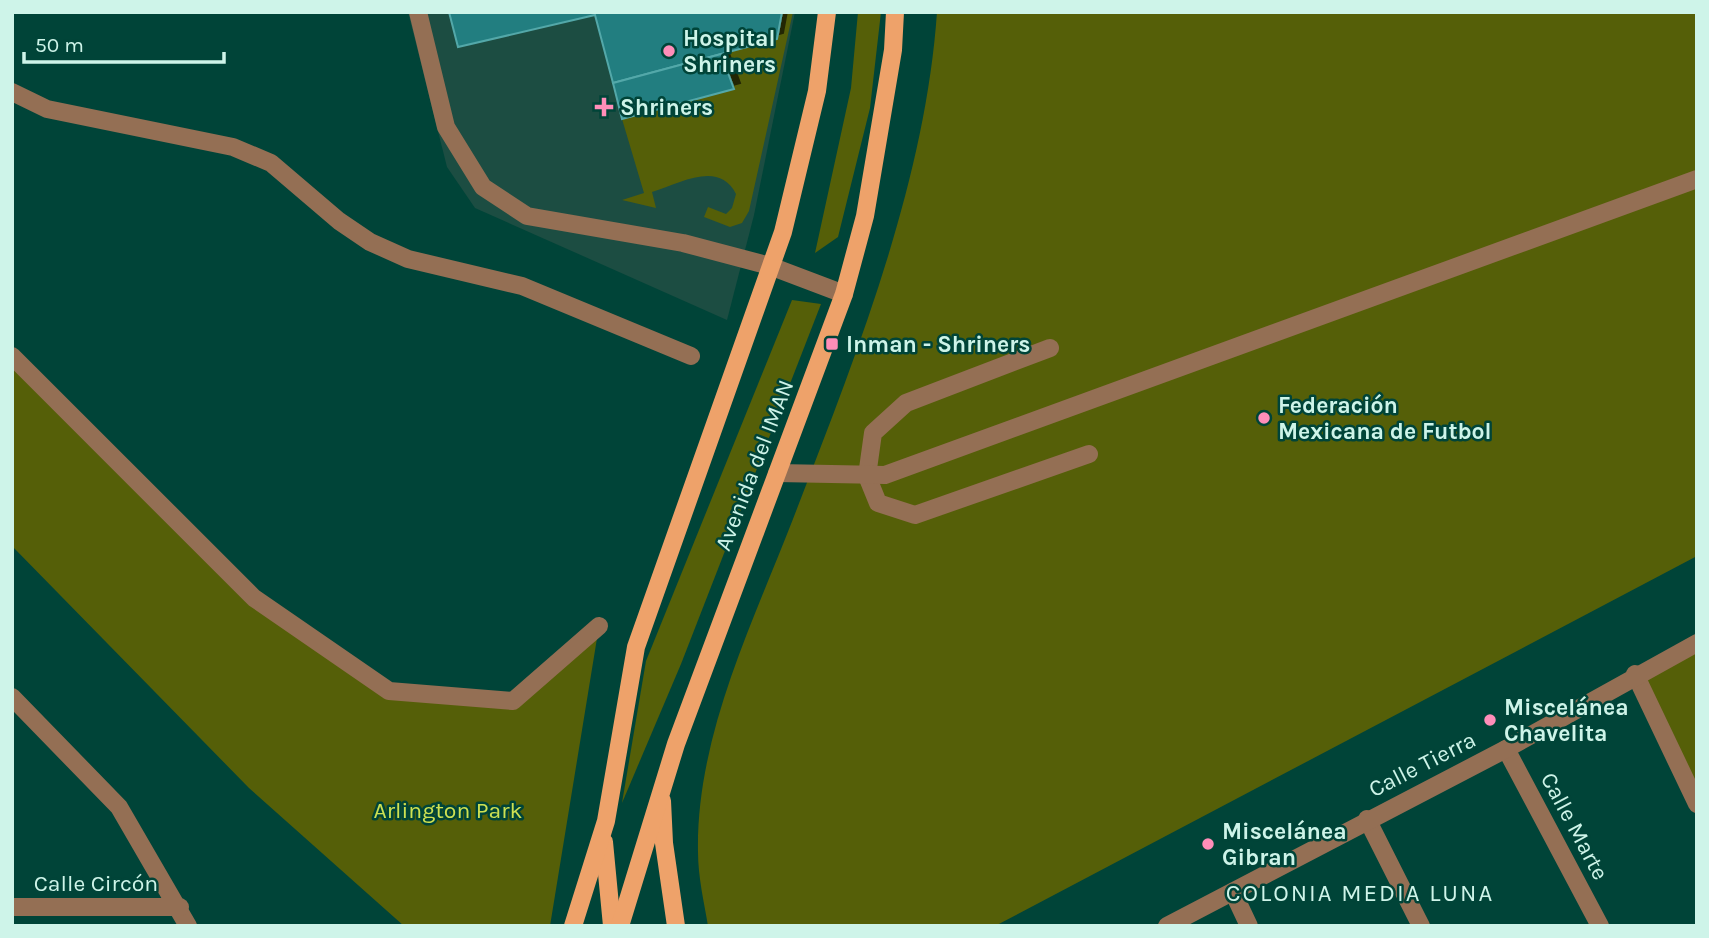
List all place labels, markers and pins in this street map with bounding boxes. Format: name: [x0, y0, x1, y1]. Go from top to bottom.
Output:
place label: Hospital Shriners: [683, 25, 776, 78]
marker: Hospital Shriners: [661, 43, 677, 59]
place label: Shriners: [620, 94, 713, 121]
marker: Shriners: [594, 97, 614, 117]
place label: Inman - Shriners: [846, 331, 1030, 358]
marker: Inman - Shriners: [824, 336, 840, 352]
place label: Federación Mexicana de Futbol: [1278, 392, 1492, 445]
marker: Federación Mexicana de Futbol: [1256, 410, 1272, 426]
place label: Miscelánea Chavelita: [1504, 694, 1629, 747]
marker: Miscelánea Chavelita: [1482, 712, 1498, 728]
place label: Miscelánea Gibran: [1222, 818, 1347, 871]
marker: Miscelánea Gibran: [1200, 836, 1216, 852]

